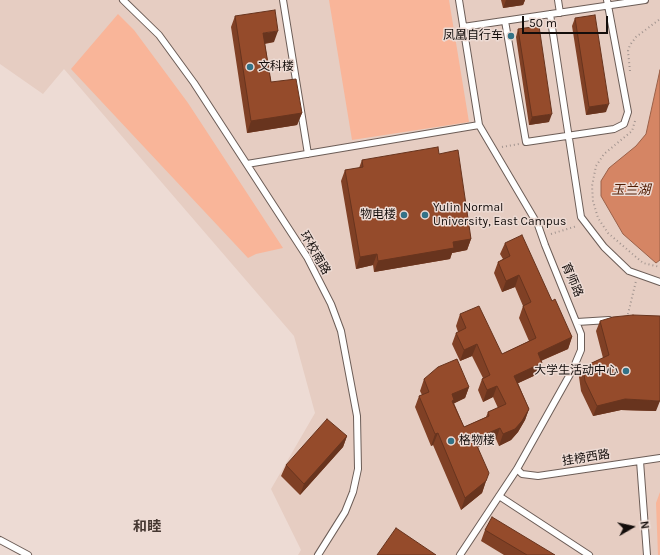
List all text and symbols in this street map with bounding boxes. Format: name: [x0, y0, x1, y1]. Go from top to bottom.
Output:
scale bar: [524, 8, 610, 34]
text: 50 m: [529, 16, 557, 30]
place label: 凤凰自行车: [443, 29, 503, 43]
marker: 凤凰自行车: [506, 31, 516, 41]
place label: 文科楼: [258, 60, 294, 74]
marker: 文科楼: [245, 62, 255, 72]
water label: 玉兰湖: [612, 182, 650, 198]
place label: Yulin Normal University, East Campus: [433, 201, 566, 229]
place label: 物电楼: [360, 208, 396, 222]
marker: 物电楼: [399, 210, 409, 220]
marker: Yulin Normal University, East Campus: [420, 210, 430, 220]
street label: 环校南路: [297, 229, 333, 277]
street label: 育师路: [558, 261, 586, 299]
place label: 大学生活动中心: [534, 364, 618, 378]
marker: 大学生活动中心: [621, 366, 631, 376]
place label: 格物楼: [459, 434, 495, 448]
marker: 格物楼: [446, 436, 456, 446]
street label: 挂榜西路: [561, 447, 611, 469]
north arrow: [612, 507, 652, 547]
district label: 和睦: [133, 519, 161, 535]
text: N: [637, 520, 651, 530]

